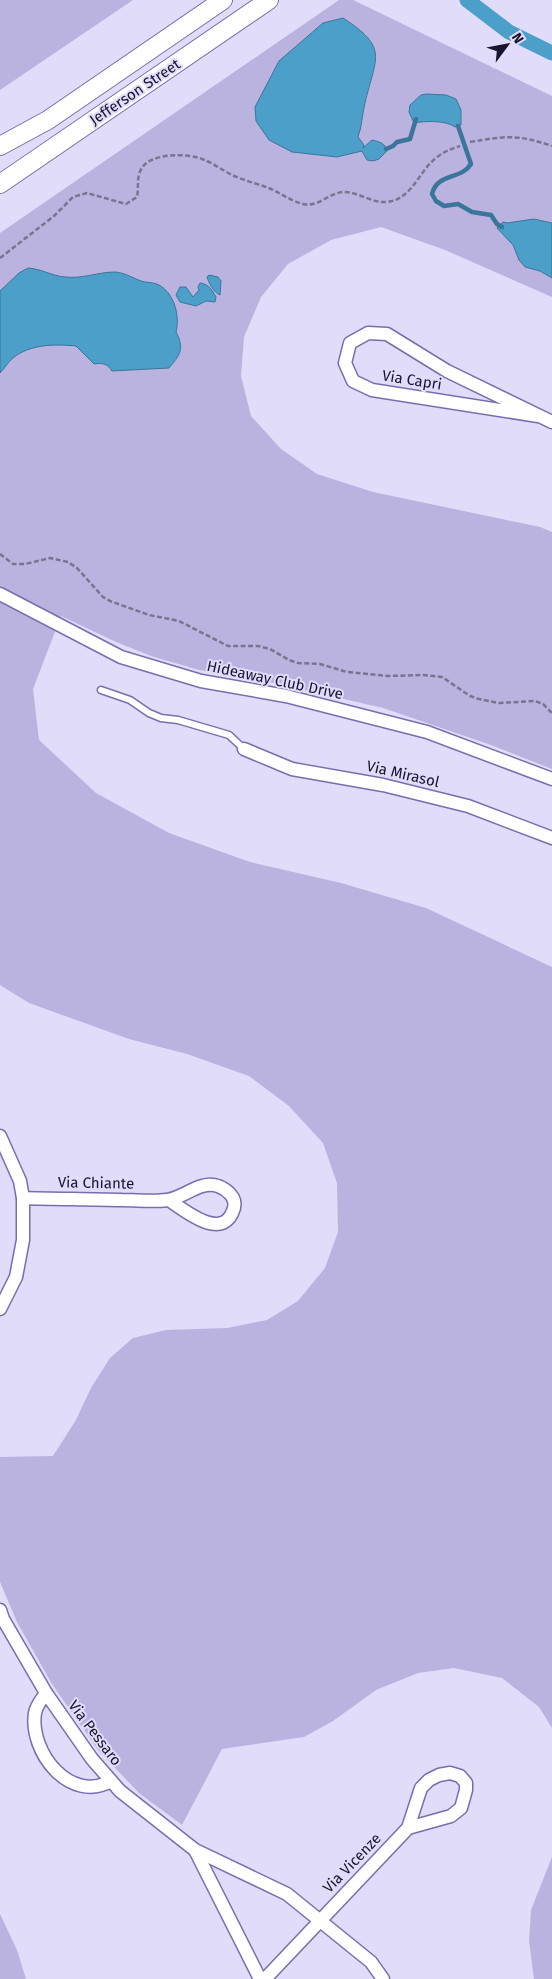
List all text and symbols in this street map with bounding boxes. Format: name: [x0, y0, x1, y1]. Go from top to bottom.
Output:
north arrow: [482, 20, 532, 70]
text: N: [508, 30, 527, 47]
street label: Jefferson Street: [86, 55, 184, 129]
street label: Via Capri: [381, 366, 443, 394]
street label: Hideaway Club Drive: [205, 657, 345, 703]
street label: Via Mirasol: [365, 757, 442, 791]
street label: Via Chiante: [58, 1173, 134, 1193]
street label: Via Pessaro: [65, 1697, 125, 1769]
street label: Via Vicenze: [319, 1830, 385, 1896]

